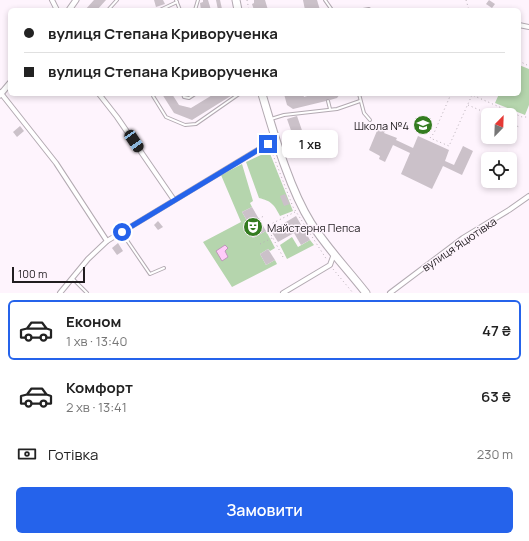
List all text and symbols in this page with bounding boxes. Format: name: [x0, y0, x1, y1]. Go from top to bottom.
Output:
text: вулиця Степана Криворученка: [48, 23, 278, 44]
text: вулиця Степана Криворученка: [48, 61, 278, 82]
north arrow: [481, 108, 517, 144]
map controls: [481, 108, 517, 188]
school or university icon: Школа №4: [412, 114, 434, 136]
place label: Школа №4: [354, 118, 409, 133]
car: [122, 128, 146, 154]
callout: 1 хв: [282, 130, 338, 158]
route end: [259, 135, 277, 153]
text: 1 хв: [299, 135, 321, 153]
button: locate: [481, 152, 517, 188]
street label: вулиця Яцютівка: [419, 213, 499, 275]
theatre icon: Майстерня Пепса: [242, 216, 264, 238]
place label: Майстерня Пепса: [267, 220, 360, 235]
route start: [113, 223, 131, 241]
scale bar: [12, 265, 85, 284]
text: 100 m: [18, 266, 47, 281]
text: Економ: [66, 311, 121, 332]
icon: car: [18, 312, 54, 348]
text: 47 ₴: [482, 320, 511, 341]
text: 1 хв · 13:40: [66, 332, 127, 350]
text: Комфорт: [66, 377, 133, 398]
icon: car: [18, 378, 54, 414]
text: 63 ₴: [481, 386, 511, 407]
text: 2 хв · 13:41: [66, 398, 127, 416]
icon: cash: [16, 443, 38, 465]
text: Готівка: [48, 444, 98, 465]
text: 230 m: [477, 445, 513, 463]
button: Замовити: [16, 487, 513, 533]

